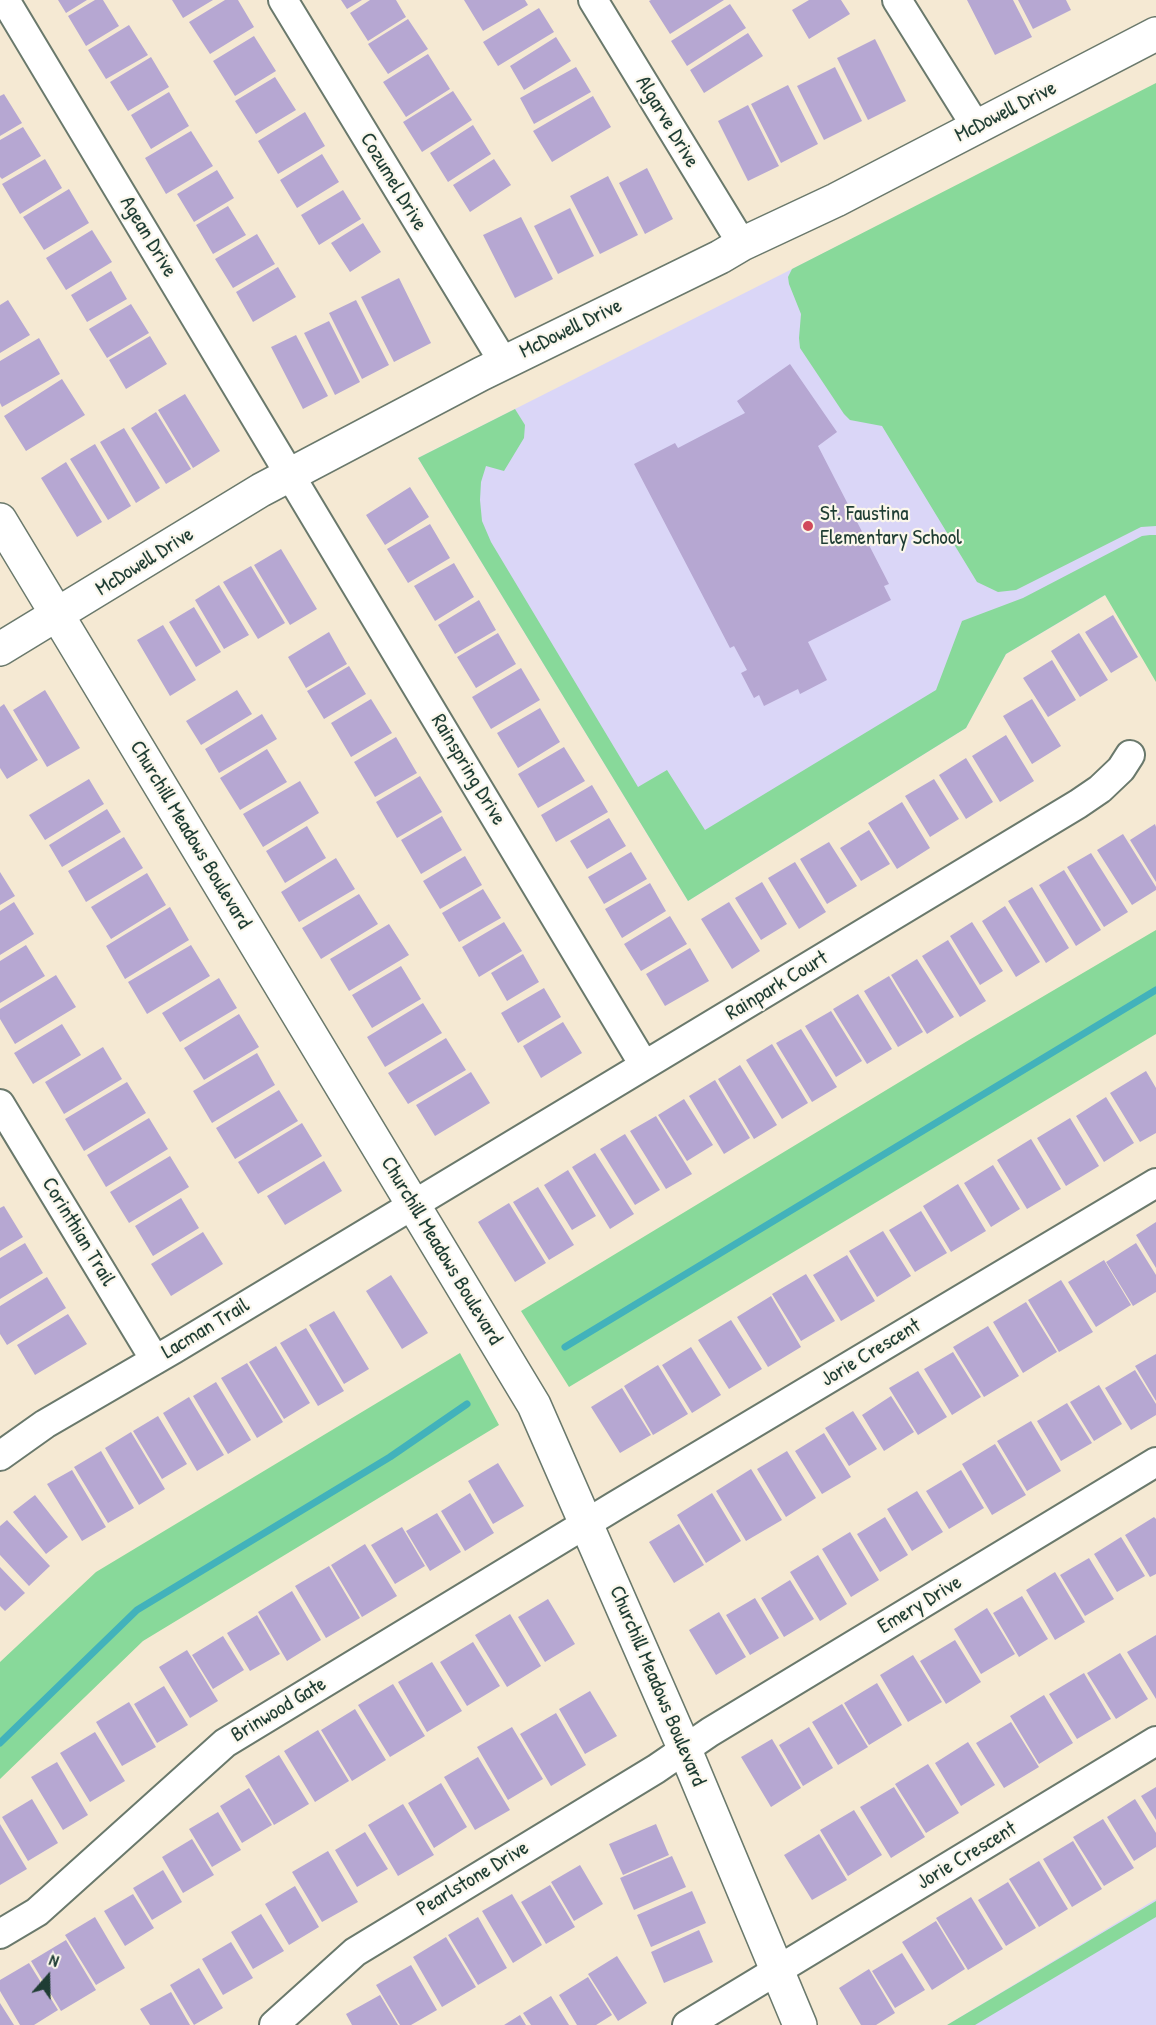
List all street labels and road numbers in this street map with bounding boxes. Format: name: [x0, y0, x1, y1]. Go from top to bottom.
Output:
street label: Algarve Drive: [630, 72, 704, 172]
street label: McDowell Drive: [951, 76, 1061, 148]
street label: Cozumel Drive: [354, 128, 432, 236]
street label: Agean Drive: [114, 192, 182, 282]
street label: McDowell Drive: [516, 293, 626, 365]
street label: McDowell Drive: [91, 522, 199, 602]
street label: Rainspring Drive: [425, 710, 511, 830]
street label: Churchill Meadows Boulevard: [124, 736, 256, 934]
street label: Rainpark Court: [721, 946, 833, 1026]
street label: Churchill Meadows Boulevard: [375, 1152, 507, 1350]
street label: Corinthian Trail: [36, 1173, 120, 1291]
street label: Lacman Trail: [158, 1293, 254, 1365]
street label: Jorie Crescent: [817, 1313, 925, 1393]
street label: Emery Drive: [874, 1570, 966, 1640]
street label: Churchill Meadows Boulevard: [603, 1582, 711, 1790]
street label: Brinwood Gate: [227, 1672, 331, 1748]
street label: Jorie Crescent: [913, 1816, 1021, 1896]
street label: Pearlstone Drive: [412, 1836, 534, 1922]

